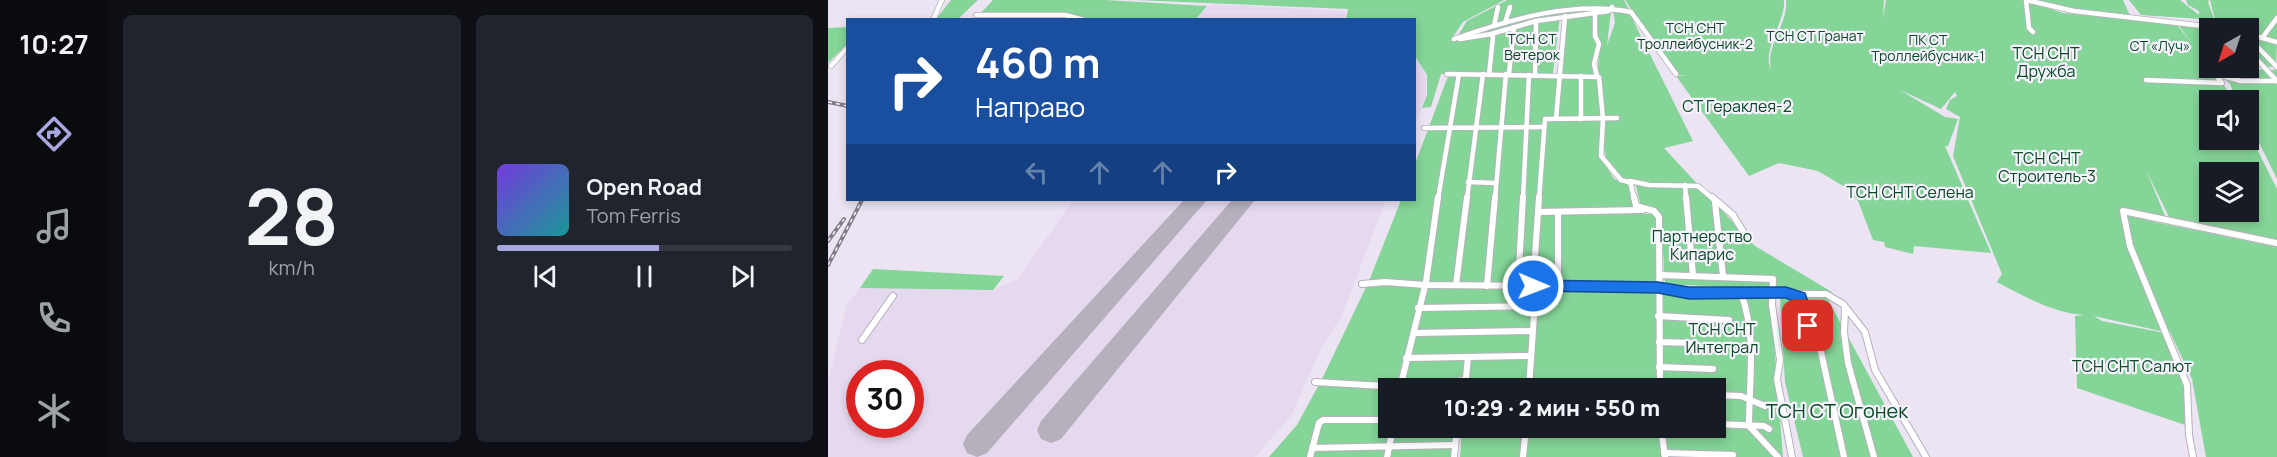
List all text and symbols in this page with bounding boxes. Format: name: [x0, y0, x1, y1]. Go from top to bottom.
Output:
park label: ТСН СНТ Троллейбусник-2: [1637, 18, 1753, 53]
north arrow: [2199, 18, 2259, 78]
map controls: [2199, 18, 2259, 222]
text: 10:27: [19, 25, 89, 62]
park label: ТСН СТ Гранат: [1766, 26, 1864, 45]
park label: ТСН СТ Ветерок: [1504, 29, 1561, 64]
park label: ПК СТ Троллейбусник-1: [1871, 30, 1985, 65]
text: 460 m: [975, 33, 1100, 91]
park label: СТ «Луч»: [2130, 36, 2190, 55]
icon: right: [876, 42, 954, 120]
park label: ТСН СНТ Дружба: [2012, 42, 2080, 82]
text: Направо: [975, 88, 1085, 125]
button: sound: [2199, 90, 2259, 150]
park label: СТ Гераклея-2: [1682, 95, 1792, 117]
icon: directions: [33, 113, 75, 155]
park label: ТСН СНТ Строитель-3: [1998, 147, 2096, 187]
icon: left: [1020, 156, 1053, 189]
icon: ahead: [1083, 156, 1116, 189]
icon: ahead: [1146, 156, 1179, 189]
icon: right: [1209, 156, 1242, 189]
text: 28: [245, 162, 339, 268]
button: layers: [2199, 162, 2259, 222]
text: Open Road: [587, 172, 702, 202]
park label: ТСН СНТ Селена: [1846, 181, 1974, 203]
text: Tom Ferris: [587, 202, 681, 229]
icon: music: [33, 205, 75, 247]
park label: Партнерство Кипарис: [1652, 225, 1752, 265]
text: km/h: [268, 254, 315, 281]
position arrow: [1501, 254, 1565, 318]
icon: previous: [529, 260, 562, 293]
icon: pause: [628, 260, 661, 293]
icon: next: [726, 260, 759, 293]
icon: phone: [33, 297, 75, 339]
pin: [1782, 300, 1833, 351]
icon: arrive: [1791, 309, 1824, 342]
park label: ТСН СНТ Интеграл: [1686, 318, 1758, 358]
park label: ТСН СНТ Салют: [2072, 355, 2192, 377]
speed limit sign: 30: [846, 360, 924, 438]
icon: climate: [33, 390, 75, 432]
text: 10:29 · 2 мин · 550 m: [1444, 393, 1660, 423]
park label: ТСН СТ Огонек: [1766, 397, 1909, 424]

